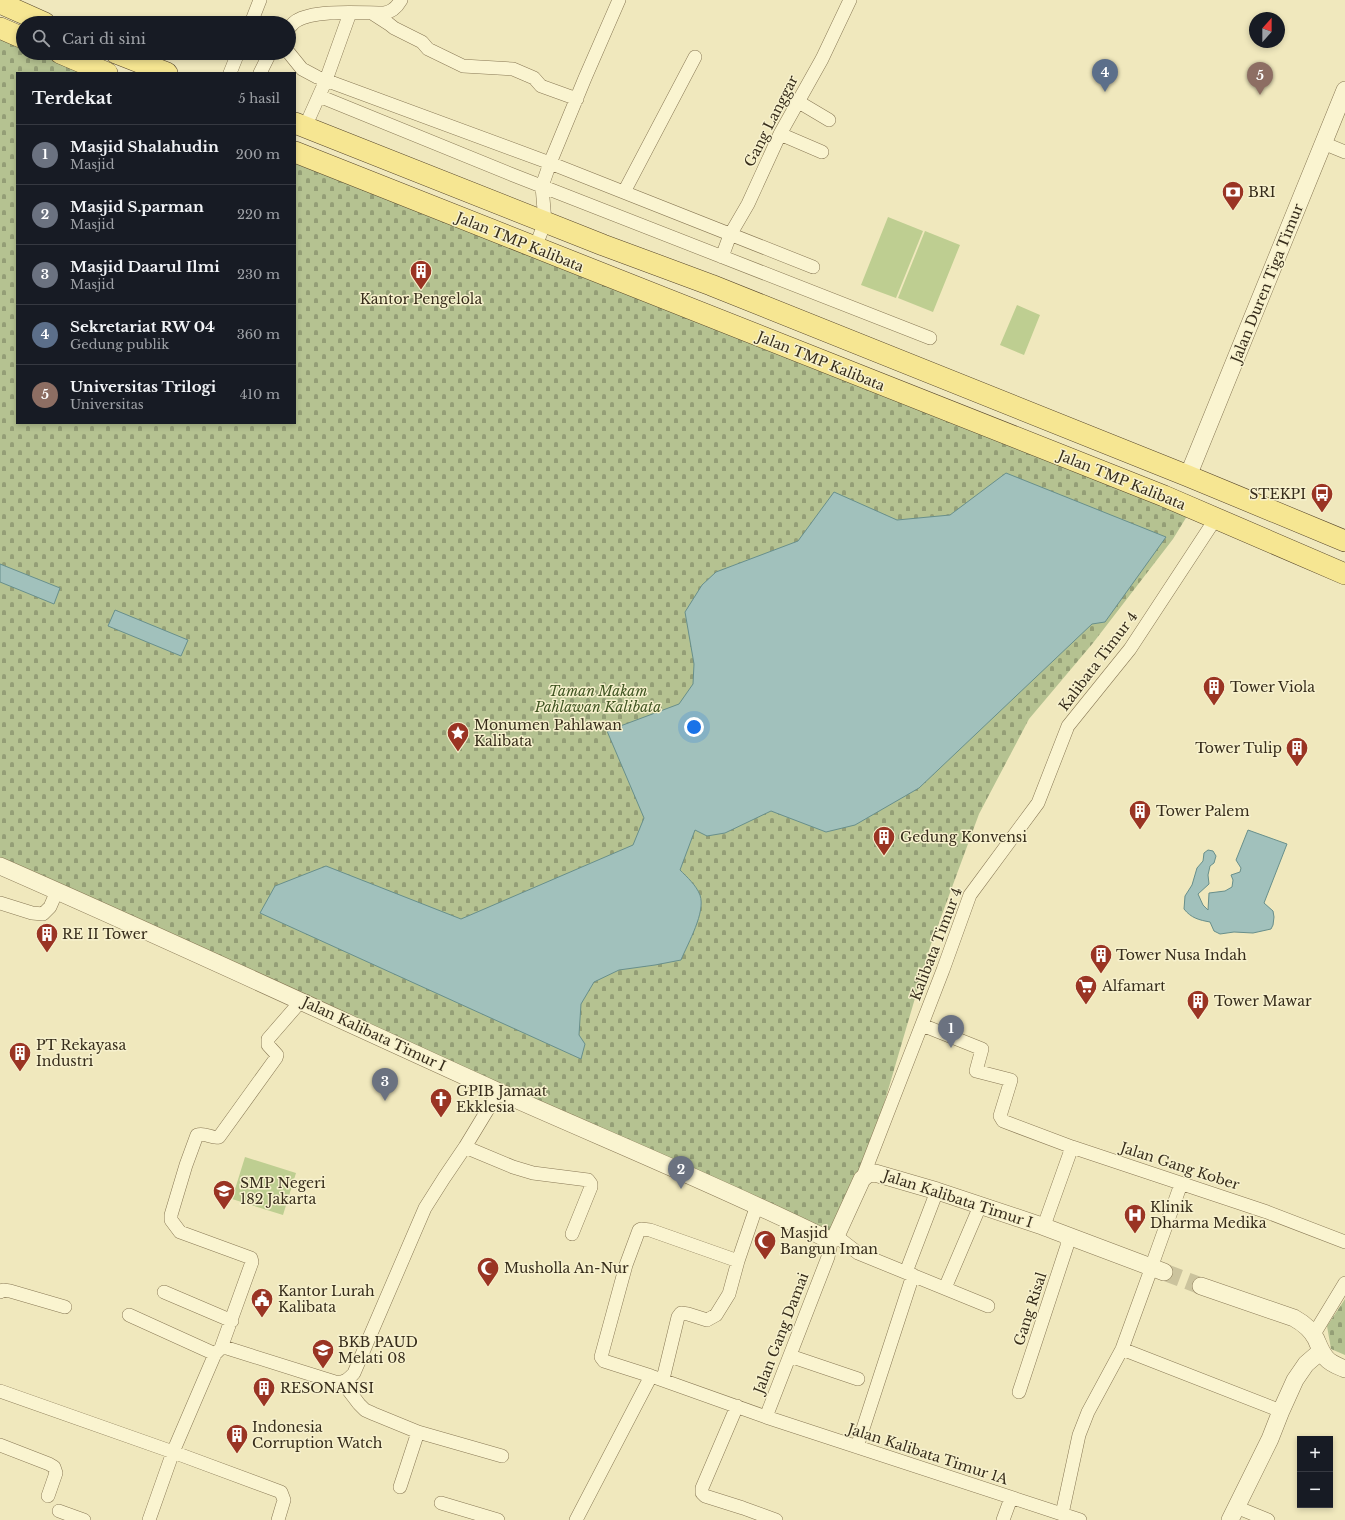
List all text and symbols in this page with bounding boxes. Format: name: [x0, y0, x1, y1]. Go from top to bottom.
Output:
north arrow: [1249, 12, 1285, 48]
search box: [16, 16, 296, 60]
icon: search: [30, 27, 52, 49]
text: Cari di sini: [62, 29, 146, 48]
pin: 4: [1092, 59, 1118, 92]
pin: 5: [1247, 62, 1273, 95]
street label: Gang Langgar: [740, 72, 802, 170]
text: Terdekat: [32, 88, 112, 109]
text: 5 hasil: [238, 90, 280, 107]
text: Masjid Shalahudin: [70, 137, 219, 156]
text: 1: [42, 146, 48, 163]
text: 200 m: [236, 146, 280, 163]
text: Masjid: [70, 156, 114, 173]
bank icon: BRI: [1220, 179, 1246, 212]
place label: BRI: [1248, 183, 1276, 201]
text: Masjid S.parman: [70, 197, 204, 216]
street label: Jalan Duren Tiga Timur: [1226, 200, 1307, 367]
text: 2: [41, 206, 49, 223]
text: 220 m: [237, 206, 280, 223]
street label: Jalan TMP Kalibata: [452, 207, 587, 276]
text: Masjid: [70, 216, 114, 233]
text: Masjid Daarul Ilmi: [70, 257, 220, 276]
building icon: Kantor Pengelola: [408, 258, 434, 291]
text: 3: [41, 266, 49, 283]
text: 230 m: [237, 266, 280, 283]
text: Masjid: [70, 276, 114, 293]
place label: Kantor Pengelola: [360, 290, 482, 308]
text: Sekretariat RW 04: [70, 317, 215, 336]
text: 4: [41, 326, 49, 343]
text: 360 m: [237, 326, 280, 343]
street label: Jalan TMP Kalibata: [753, 326, 888, 395]
text: Gedung publik: [70, 336, 169, 353]
text: Universitas Trilogi: [70, 377, 216, 396]
text: 5: [41, 386, 49, 403]
text: 410 m: [240, 386, 280, 403]
text: Universitas: [70, 396, 144, 413]
street label: Jalan TMP Kalibata: [1054, 445, 1189, 514]
bus stop icon: STEKPI: [1309, 481, 1335, 514]
place label: STEKPI: [1249, 485, 1306, 503]
street label: Kalibata Timur 4: [1055, 608, 1141, 714]
building icon: Tower Viola: [1201, 674, 1227, 707]
place label: Tower Viola: [1230, 678, 1315, 696]
park label: Taman Makam Pahlawan Kalibata: [534, 682, 661, 716]
place label: Monumen Pahlawan Kalibata: [474, 716, 622, 750]
your location: [684, 717, 704, 737]
place icon: Monumen Pahlawan Kalibata: [445, 720, 471, 753]
building icon: Tower Tulip: [1284, 735, 1310, 768]
place label: Tower Tulip: [1195, 739, 1282, 757]
building icon: Tower Palem: [1127, 798, 1153, 831]
place label: Tower Palem: [1156, 802, 1249, 820]
building icon: Gedung Konvensi: [871, 824, 897, 857]
place label: Gedung Konvensi: [900, 828, 1027, 846]
street label: Kalibata Timur 4: [906, 885, 966, 1003]
building icon: RE II Tower: [34, 921, 60, 954]
place label: RE II Tower: [62, 925, 148, 943]
building icon: Tower Nusa Indah: [1088, 942, 1114, 975]
place label: Tower Nusa Indah: [1116, 946, 1247, 964]
supermarket icon: Alfamart: [1073, 973, 1099, 1006]
place label: Alfamart: [1101, 977, 1166, 995]
building icon: Tower Mawar: [1185, 988, 1211, 1021]
street label: Jalan Kalibata Timur I: [298, 992, 449, 1075]
place label: Tower Mawar: [1214, 992, 1312, 1010]
pin: 1: [938, 1015, 964, 1048]
place label: PT Rekayasa Industri: [36, 1036, 126, 1070]
building icon: PT Rekayasa Industri: [7, 1040, 33, 1073]
pin: 3: [372, 1068, 398, 1101]
place label: GPIB Jamaat Ekklesia: [456, 1082, 548, 1116]
church icon: GPIB Jamaat Ekklesia: [428, 1086, 454, 1119]
street label: Jalan Gang Kober: [1116, 1138, 1242, 1194]
pin: 2: [668, 1156, 694, 1189]
street label: Jalan Kalibata Timur I: [879, 1166, 1035, 1232]
place label: SMP Negeri 182 Jakarta: [240, 1174, 326, 1208]
school or university icon: SMP Negeri 182 Jakarta: [211, 1178, 237, 1211]
place label: Klinik Dharma Medika: [1150, 1198, 1267, 1232]
hospital icon: Klinik Dharma Medika: [1122, 1202, 1148, 1235]
place label: Masjid Bangun Iman: [780, 1224, 878, 1258]
mosque icon: Masjid Bangun Iman: [752, 1228, 778, 1261]
mosque icon: Musholla An-Nur: [475, 1255, 501, 1288]
place label: Musholla An-Nur: [504, 1259, 629, 1277]
street label: Jalan Gang Damai: [749, 1270, 812, 1398]
street label: Gang Risal: [1010, 1270, 1050, 1348]
place label: Kantor Lurah Kalibata: [278, 1282, 375, 1316]
public building icon: Kantor Lurah Kalibata: [249, 1286, 275, 1319]
place label: BKB PAUD Melati 08: [338, 1333, 418, 1367]
school or university icon: BKB PAUD Melati 08: [310, 1337, 336, 1370]
building icon: RESONANSI: [251, 1375, 277, 1408]
place label: RESONANSI: [280, 1379, 374, 1397]
place label: Indonesia Corruption Watch: [252, 1418, 383, 1452]
street label: Jalan Kalibata Timur 1A: [844, 1419, 1011, 1489]
building icon: Indonesia Corruption Watch: [224, 1422, 250, 1455]
map controls: [1297, 1436, 1333, 1508]
button: +: [1297, 1436, 1333, 1472]
button: −: [1297, 1472, 1333, 1508]

